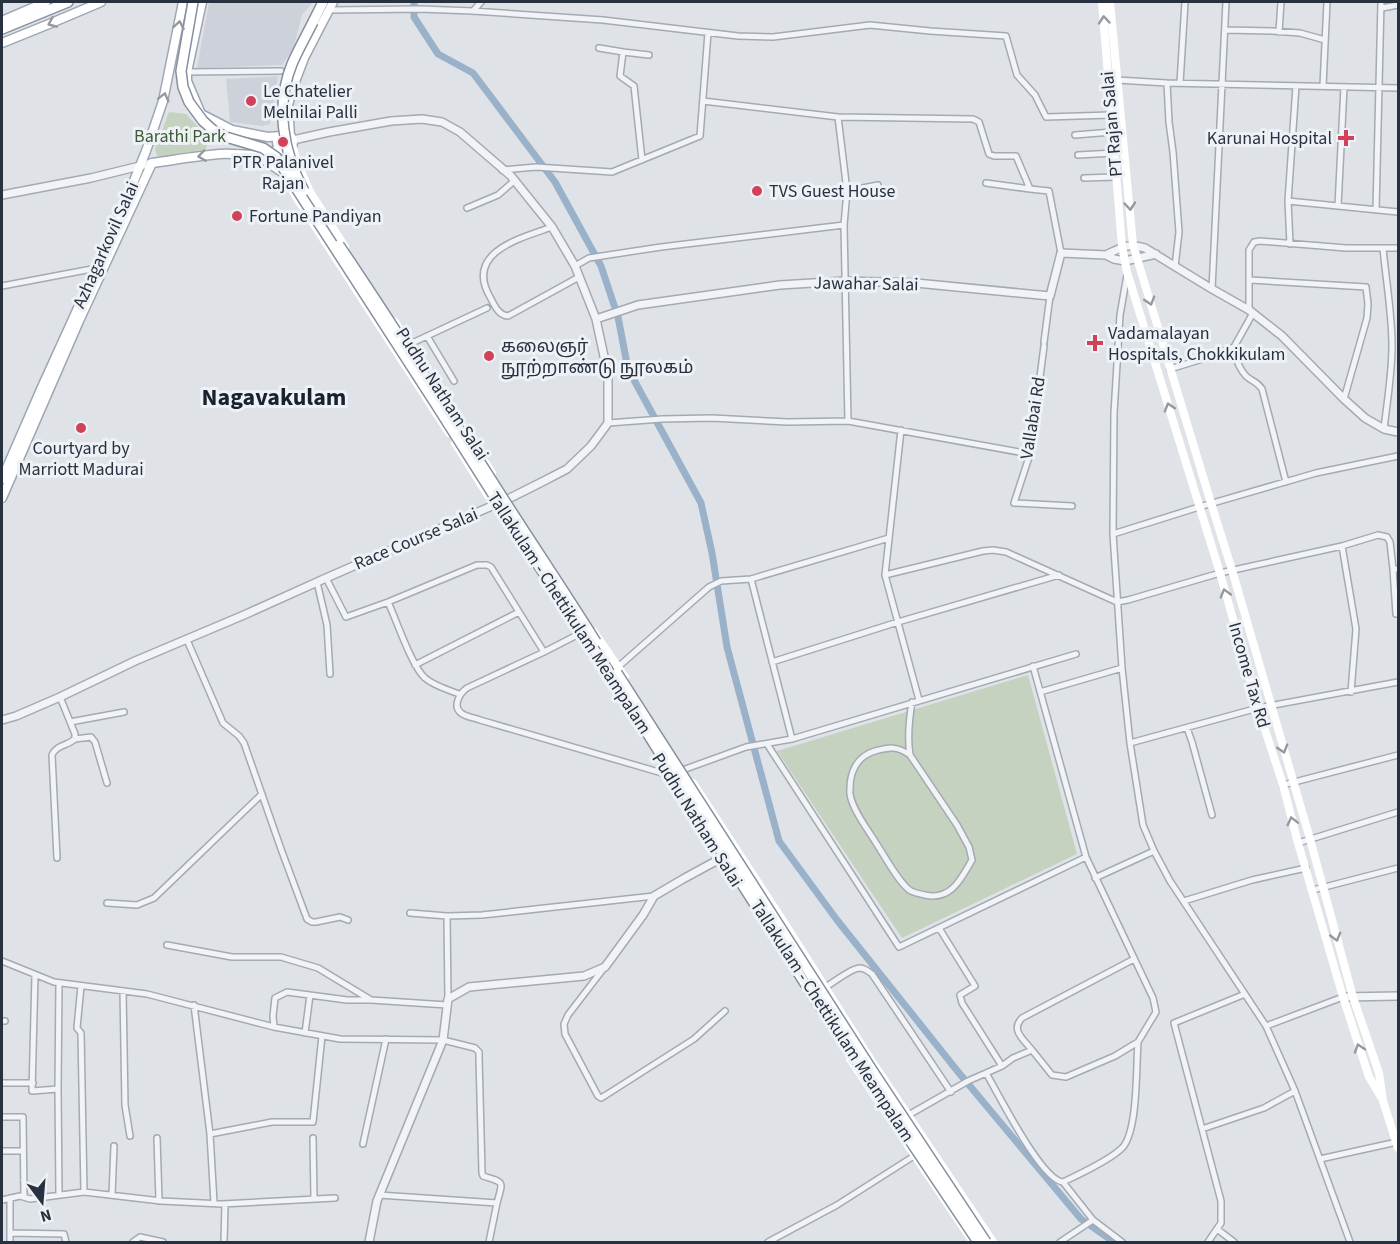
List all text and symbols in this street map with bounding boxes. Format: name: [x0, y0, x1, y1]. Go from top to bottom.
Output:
one-way arrow: [47, 16, 58, 28]
one-way arrow: [1097, 16, 1110, 25]
one-way arrow: [172, 21, 184, 30]
street label: PT Rajan Salai: [1095, 70, 1129, 178]
place label: Le Chatelier Melnilai Palli: [263, 79, 358, 125]
one-way arrow: [156, 93, 169, 103]
marker: Le Chatelier Melnilai Palli: [244, 94, 258, 108]
park label: Barathi Park: [134, 124, 226, 149]
place label: Karunai Hospital: [1207, 126, 1332, 151]
marker: Karunai Hospital: [1337, 129, 1355, 147]
marker: PTR Palanivel Rajan: [276, 135, 290, 149]
one-way arrow: [197, 150, 207, 162]
place label: PTR Palanivel Rajan: [232, 150, 334, 196]
street label: Azhagarkovil Salai: [67, 178, 145, 312]
place label: TVS Guest House: [769, 179, 895, 204]
marker: TVS Guest House: [750, 184, 764, 198]
one-way arrow: [1123, 202, 1136, 211]
place label: Fortune Pandiyan: [249, 204, 382, 229]
marker: Fortune Pandiyan: [230, 209, 244, 223]
street label: Jawahar Salai: [813, 271, 919, 297]
one-way arrow: [1143, 295, 1155, 306]
place label: Vadamalayan Hospitals, Chokkikulam: [1108, 321, 1286, 367]
street label: Pudhu Natham Salai: [390, 323, 494, 465]
place label: கலைஞர் நூற்றாண்டு நூலகம்: [501, 334, 693, 380]
marker: Vadamalayan Hospitals, Chokkikulam: [1086, 334, 1104, 352]
marker: கலைஞர் நூற்றாண்டு நூலகம்: [482, 349, 496, 363]
street label: Vallabai Rd: [1014, 375, 1052, 461]
district label: Nagavakulam: [202, 380, 346, 415]
one-way arrow: [1164, 402, 1176, 413]
marker: Courtyard by Marriott Madurai: [74, 421, 88, 435]
place label: Courtyard by Marriott Madurai: [18, 436, 144, 482]
street label: Tallakulam - Chettikulam Meampalam: [481, 487, 657, 739]
street label: Race Course Salai: [350, 502, 482, 576]
one-way arrow: [1220, 589, 1233, 599]
street label: Income Tax Rd: [1222, 619, 1276, 731]
one-way arrow: [1276, 744, 1288, 754]
street label: Pudhu Natham Salai: [646, 748, 748, 892]
one-way arrow: [1287, 816, 1300, 826]
street label: Tallakulam - Chettikulam Meampalam: [744, 895, 920, 1147]
one-way arrow: [1329, 931, 1341, 942]
one-way arrow: [1354, 1043, 1367, 1054]
north arrow: [12, 1172, 72, 1232]
text: N: [38, 1203, 54, 1227]

